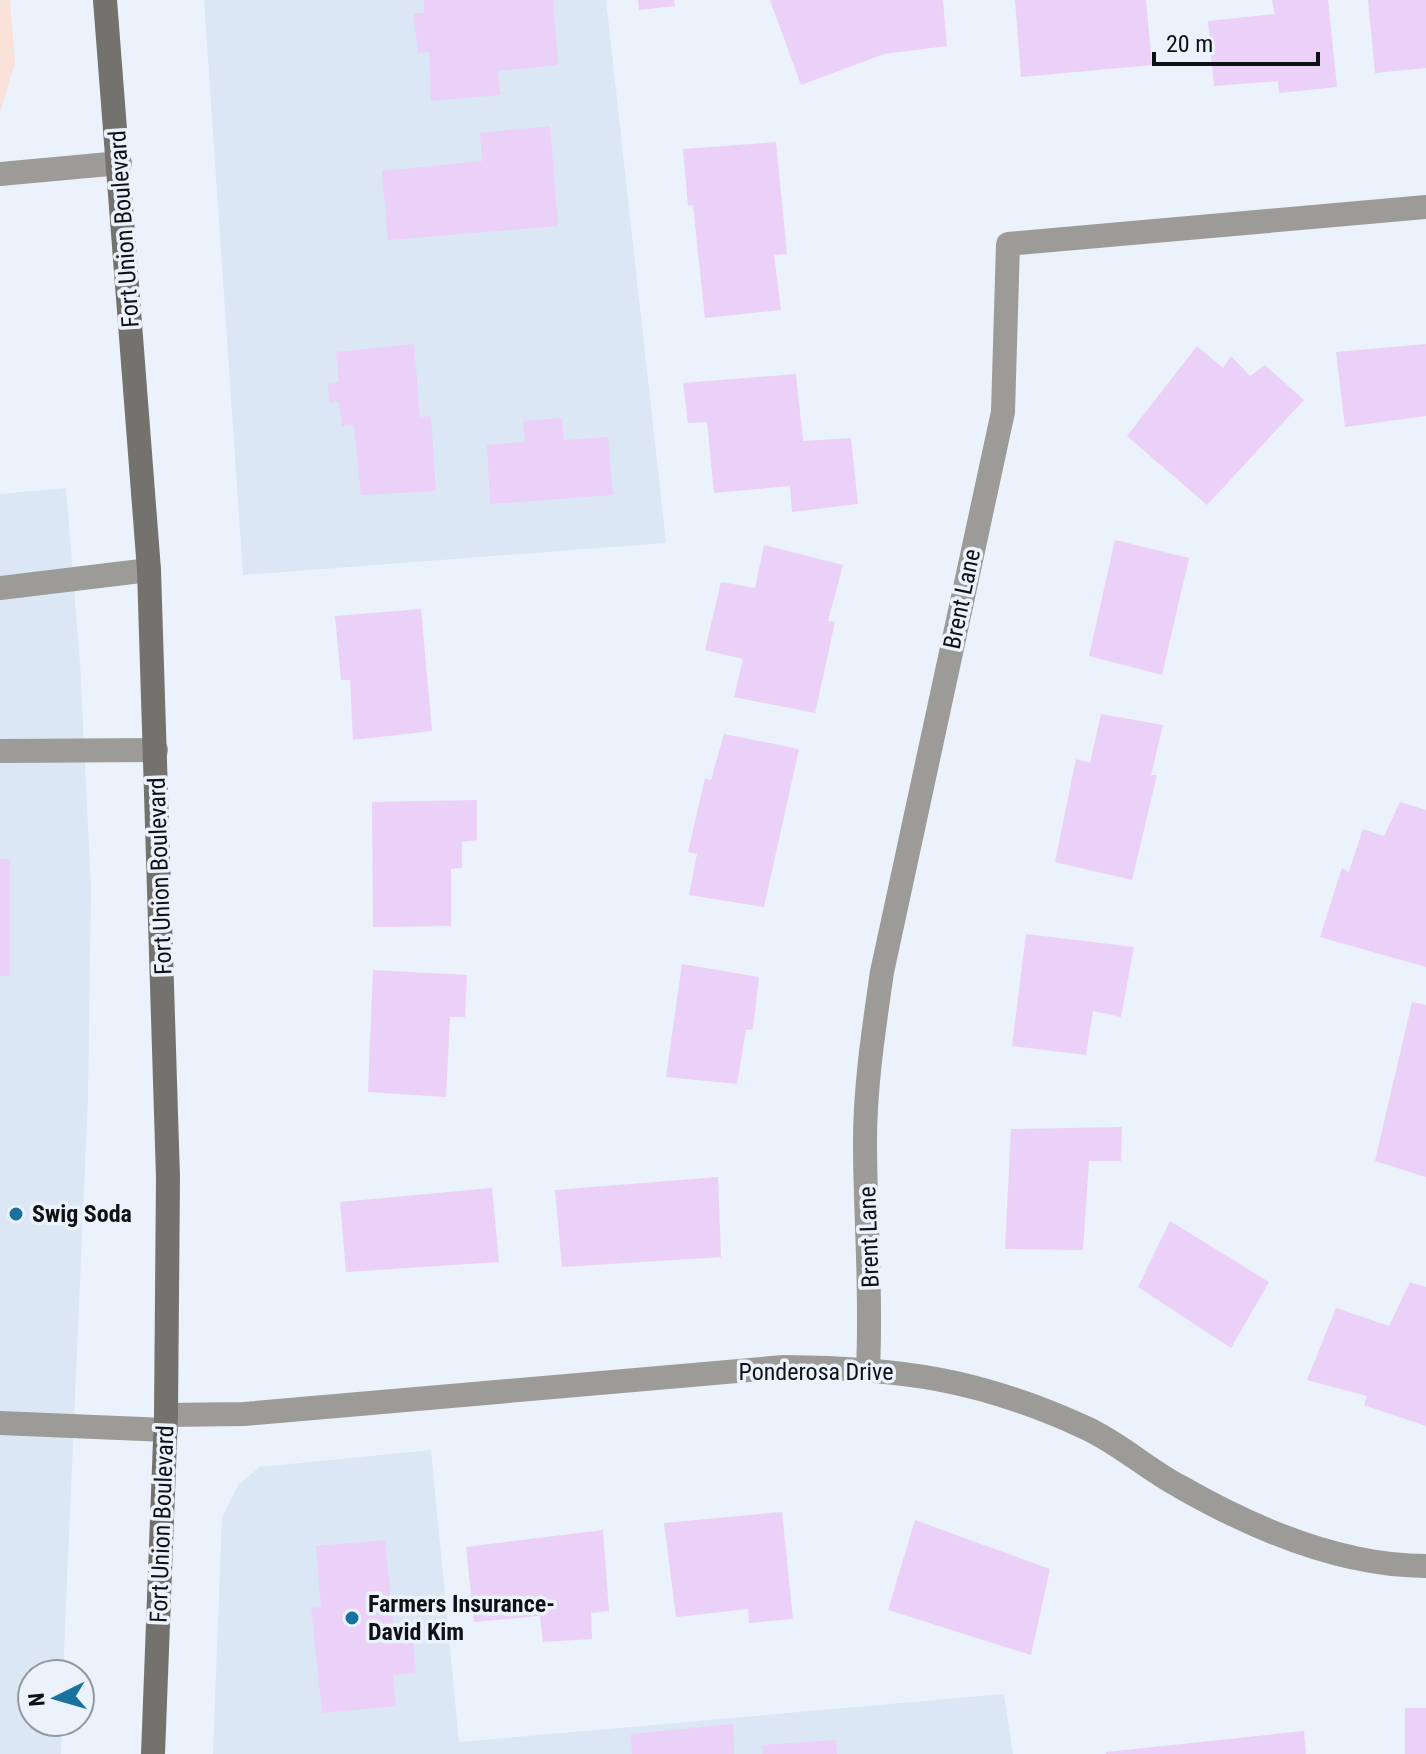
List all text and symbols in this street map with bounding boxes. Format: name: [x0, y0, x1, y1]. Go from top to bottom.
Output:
scale bar: [1154, 16, 1318, 66]
text: 20 m: [1166, 30, 1213, 58]
street label: Fort Union Boulevard: [103, 129, 145, 329]
street label: Brent Lane: [938, 546, 986, 652]
street label: Fort Union Boulevard: [143, 777, 177, 975]
street label: Brent Lane: [853, 1186, 885, 1288]
place label: Swig Soda: [32, 1200, 132, 1228]
marker: Swig Soda: [7, 1205, 25, 1223]
street label: Ponderosa Drive: [739, 1358, 893, 1386]
street label: Fort Union Boulevard: [145, 1425, 179, 1623]
place label: Farmers Insurance- David Kim: [368, 1590, 555, 1646]
marker: Farmers Insurance- David Kim: [343, 1609, 361, 1627]
north arrow: [16, 1658, 96, 1738]
text: N: [24, 1692, 50, 1708]

